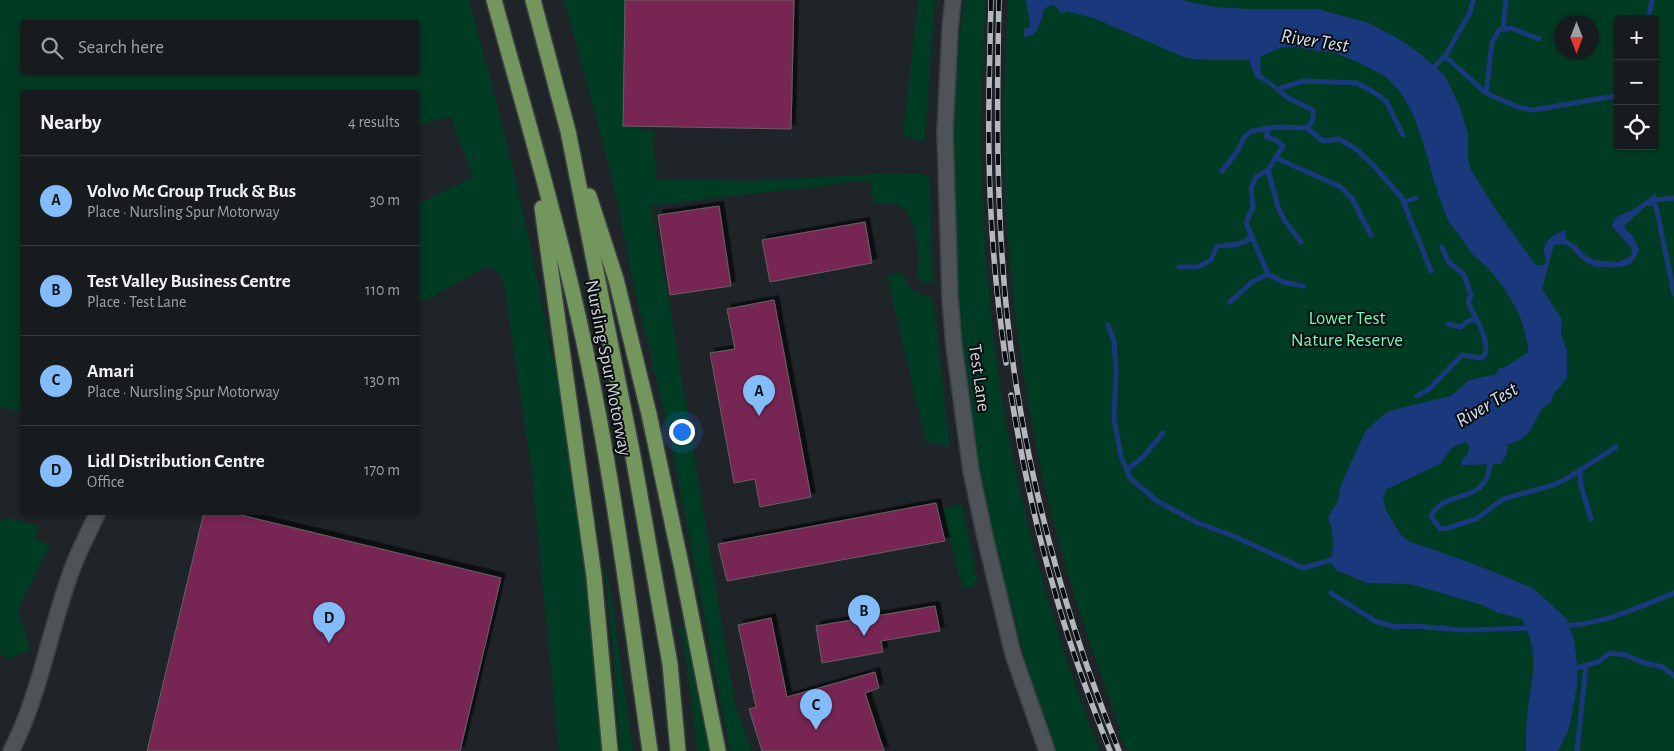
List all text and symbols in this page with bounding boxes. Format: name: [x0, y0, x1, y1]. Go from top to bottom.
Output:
north arrow: [1554, 15, 1599, 60]
map controls: [1614, 15, 1659, 150]
button: +: [1614, 15, 1659, 60]
search box: [20, 20, 420, 75]
water label: River Test: [1280, 26, 1351, 56]
icon: search: [38, 34, 66, 62]
text: Search here: [78, 38, 164, 57]
button: −: [1614, 60, 1659, 105]
button: locate: [1614, 105, 1659, 150]
text: Nearby: [40, 112, 101, 133]
text: 4 results: [348, 114, 400, 130]
text: Volvo Mc Group Truck & Bus: [87, 182, 296, 201]
text: A: [51, 192, 61, 208]
text: 30 m: [370, 192, 400, 208]
text: Place · Nursling Spur Motorway: [87, 204, 280, 220]
text: Test Valley Business Centre: [87, 272, 291, 291]
street label: Nursling Spur Motorway: [582, 278, 634, 458]
text: B: [51, 282, 61, 298]
text: 110 m: [365, 282, 400, 298]
text: Place · Test Lane: [87, 294, 186, 310]
park label: Lower Test Nature Reserve: [1291, 309, 1403, 350]
street label: Test Lane: [965, 343, 993, 413]
text: Amari: [87, 362, 134, 381]
text: C: [52, 372, 60, 388]
text: 130 m: [364, 372, 400, 388]
pin: A: [743, 375, 775, 416]
water label: River Test: [1453, 379, 1522, 431]
text: Place · Nursling Spur Motorway: [87, 384, 280, 400]
your location: [669, 419, 695, 445]
text: Lidl Distribution Centre: [87, 452, 265, 471]
text: D: [51, 462, 61, 478]
text: 170 m: [364, 462, 400, 478]
text: Office: [87, 474, 124, 490]
pin: B: [848, 595, 880, 636]
pin: D: [313, 602, 345, 643]
pin: C: [800, 689, 832, 730]

